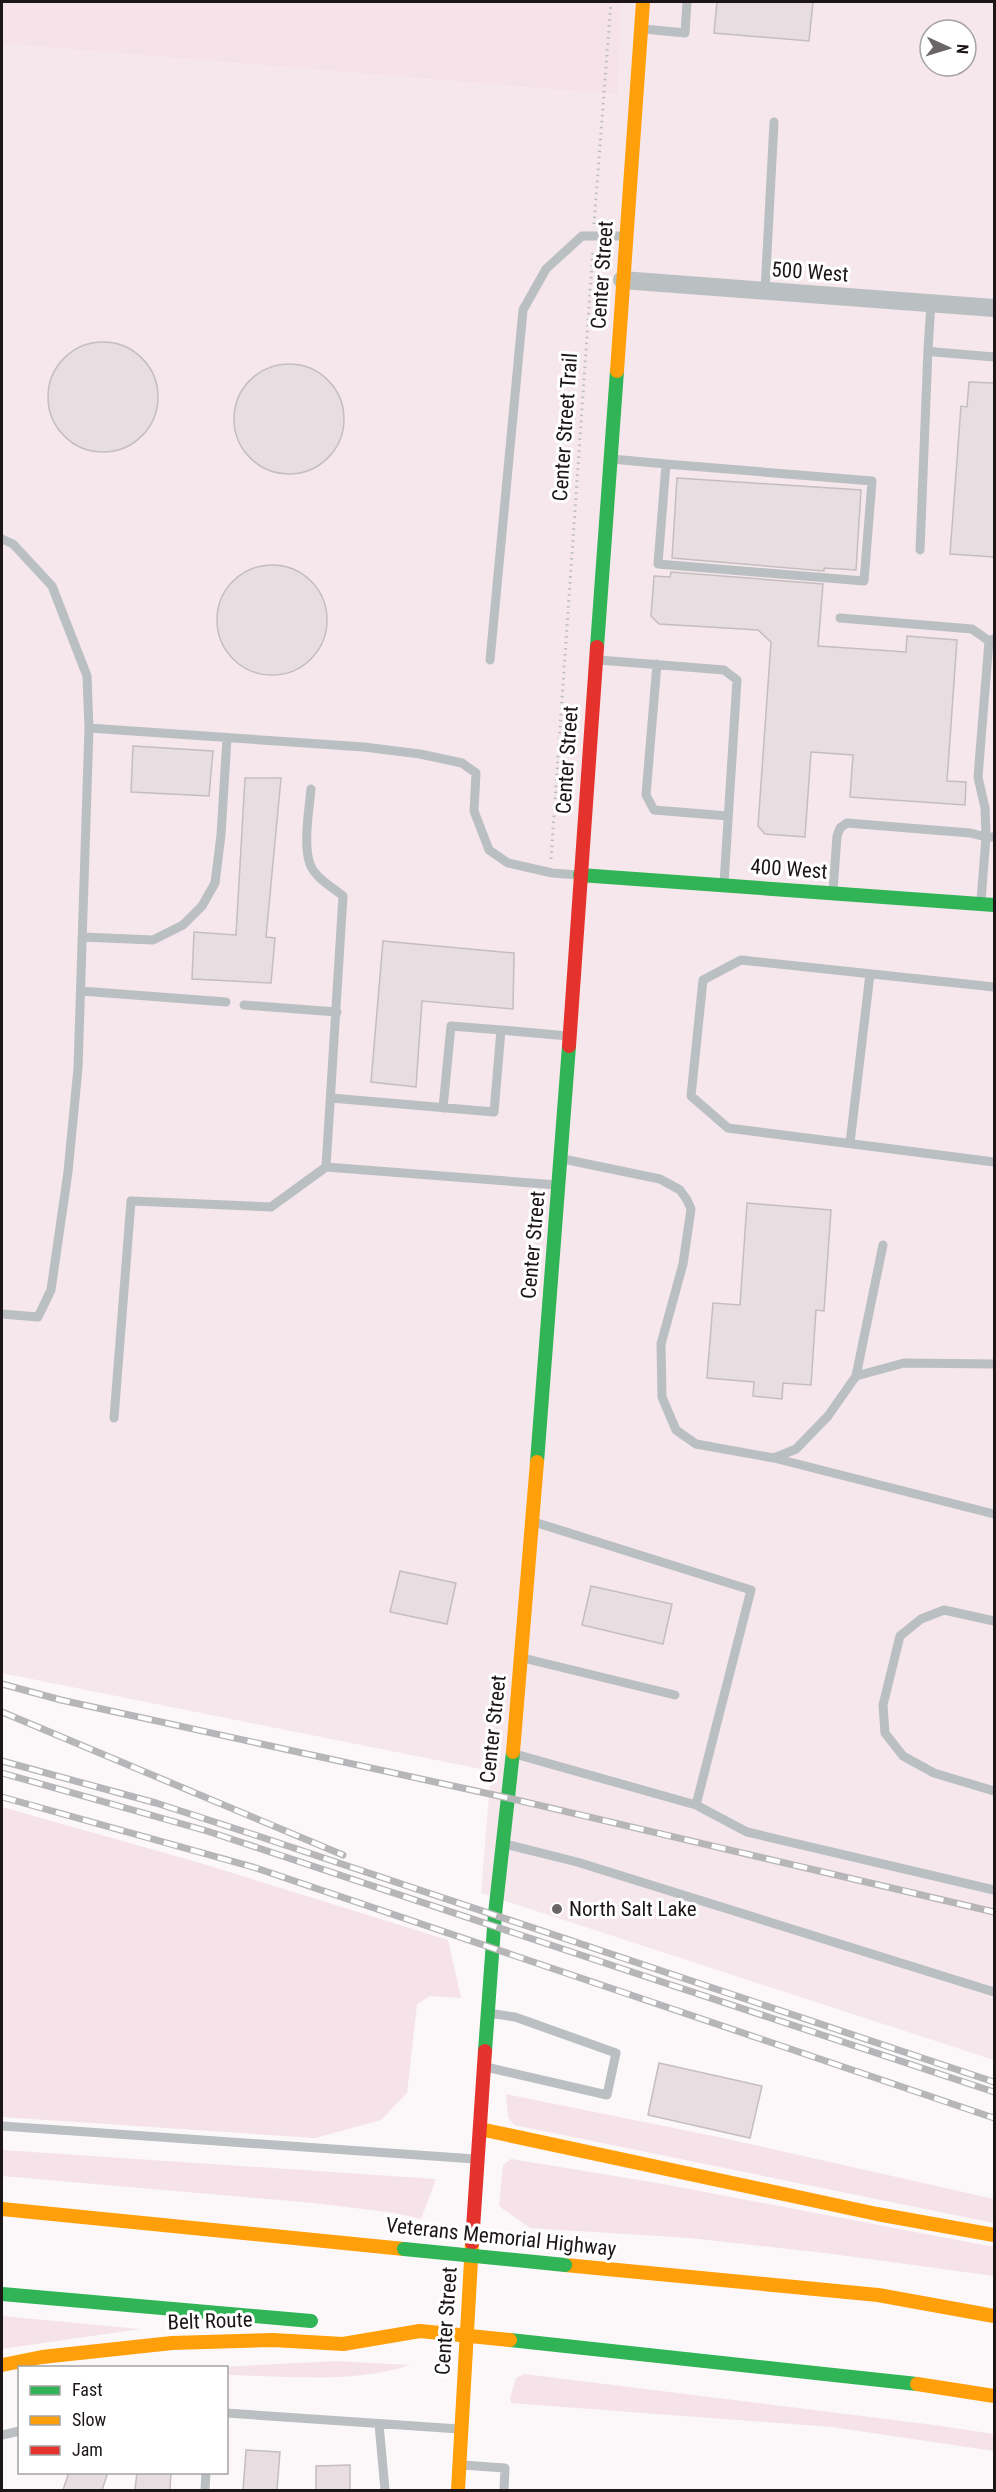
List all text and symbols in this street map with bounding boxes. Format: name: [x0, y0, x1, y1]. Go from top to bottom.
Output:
north arrow: [918, 18, 978, 78]
text: N: [953, 43, 972, 55]
street label: Center Street: [586, 220, 618, 330]
street label: 500 West: [771, 257, 849, 287]
street label: Center Street Trail: [548, 352, 582, 502]
street label: Center Street: [551, 705, 583, 815]
street label: 400 West: [750, 854, 828, 884]
street label: Center Street: [516, 1190, 550, 1300]
street label: Center Street: [475, 1674, 511, 1784]
place label: North Salt Lake: [569, 1897, 697, 1921]
marker: North Salt Lake: [550, 1902, 564, 1916]
street label: Veterans Memorial Highway: [385, 2213, 618, 2261]
street label: Center Street: [430, 2266, 462, 2376]
street label: Belt Route: [167, 2308, 253, 2334]
legend: [18, 2366, 228, 2474]
text: Fast: [72, 2379, 103, 2400]
text: Slow: [72, 2409, 107, 2430]
text: Jam: [72, 2439, 103, 2460]

